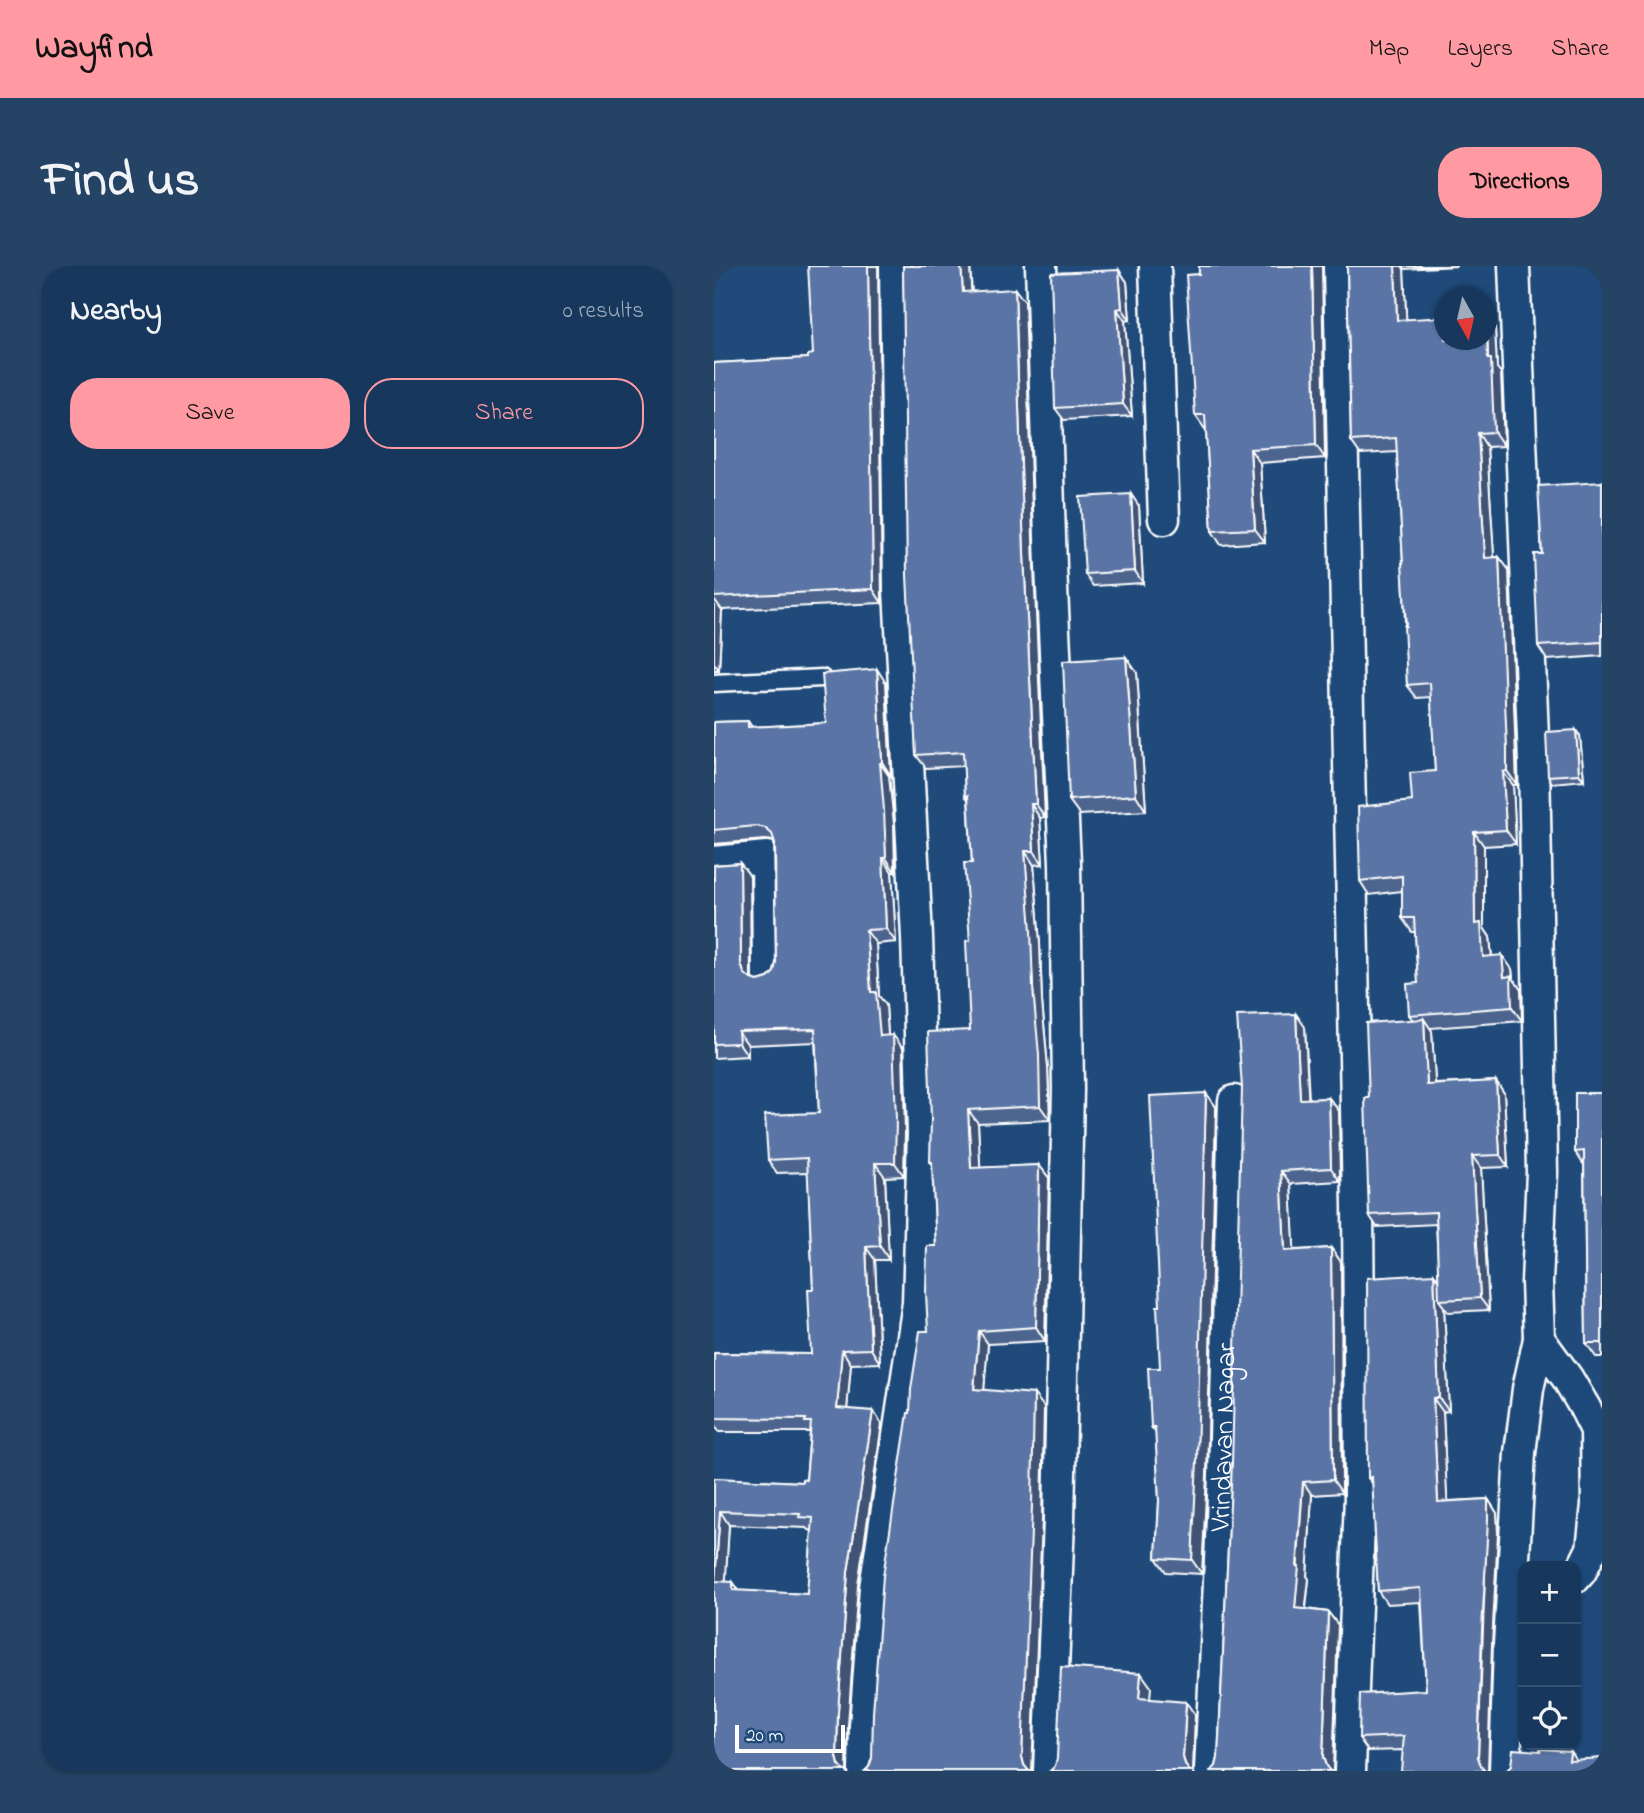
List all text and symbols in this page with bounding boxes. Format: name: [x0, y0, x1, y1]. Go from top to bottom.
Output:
text: Wayfind: [35, 25, 153, 73]
text: Map: [1369, 32, 1409, 67]
text: Layers: [1447, 32, 1513, 67]
text: Share: [1551, 32, 1609, 67]
text: Find us: [42, 146, 199, 218]
button: Directions: [1438, 147, 1602, 218]
north arrow: [1434, 287, 1497, 350]
text: Nearby: [70, 290, 162, 334]
text: 0 results: [563, 295, 644, 328]
button: Save: [70, 378, 350, 449]
button: Share: [364, 378, 644, 449]
street label: Vrindavan Nagar: [1201, 1342, 1248, 1534]
map controls: [1518, 1561, 1581, 1750]
button: +: [1518, 1561, 1581, 1624]
button: −: [1518, 1624, 1581, 1687]
button: locate: [1518, 1687, 1581, 1750]
scale bar: [735, 1722, 845, 1754]
text: 20 m: [746, 1723, 783, 1750]

